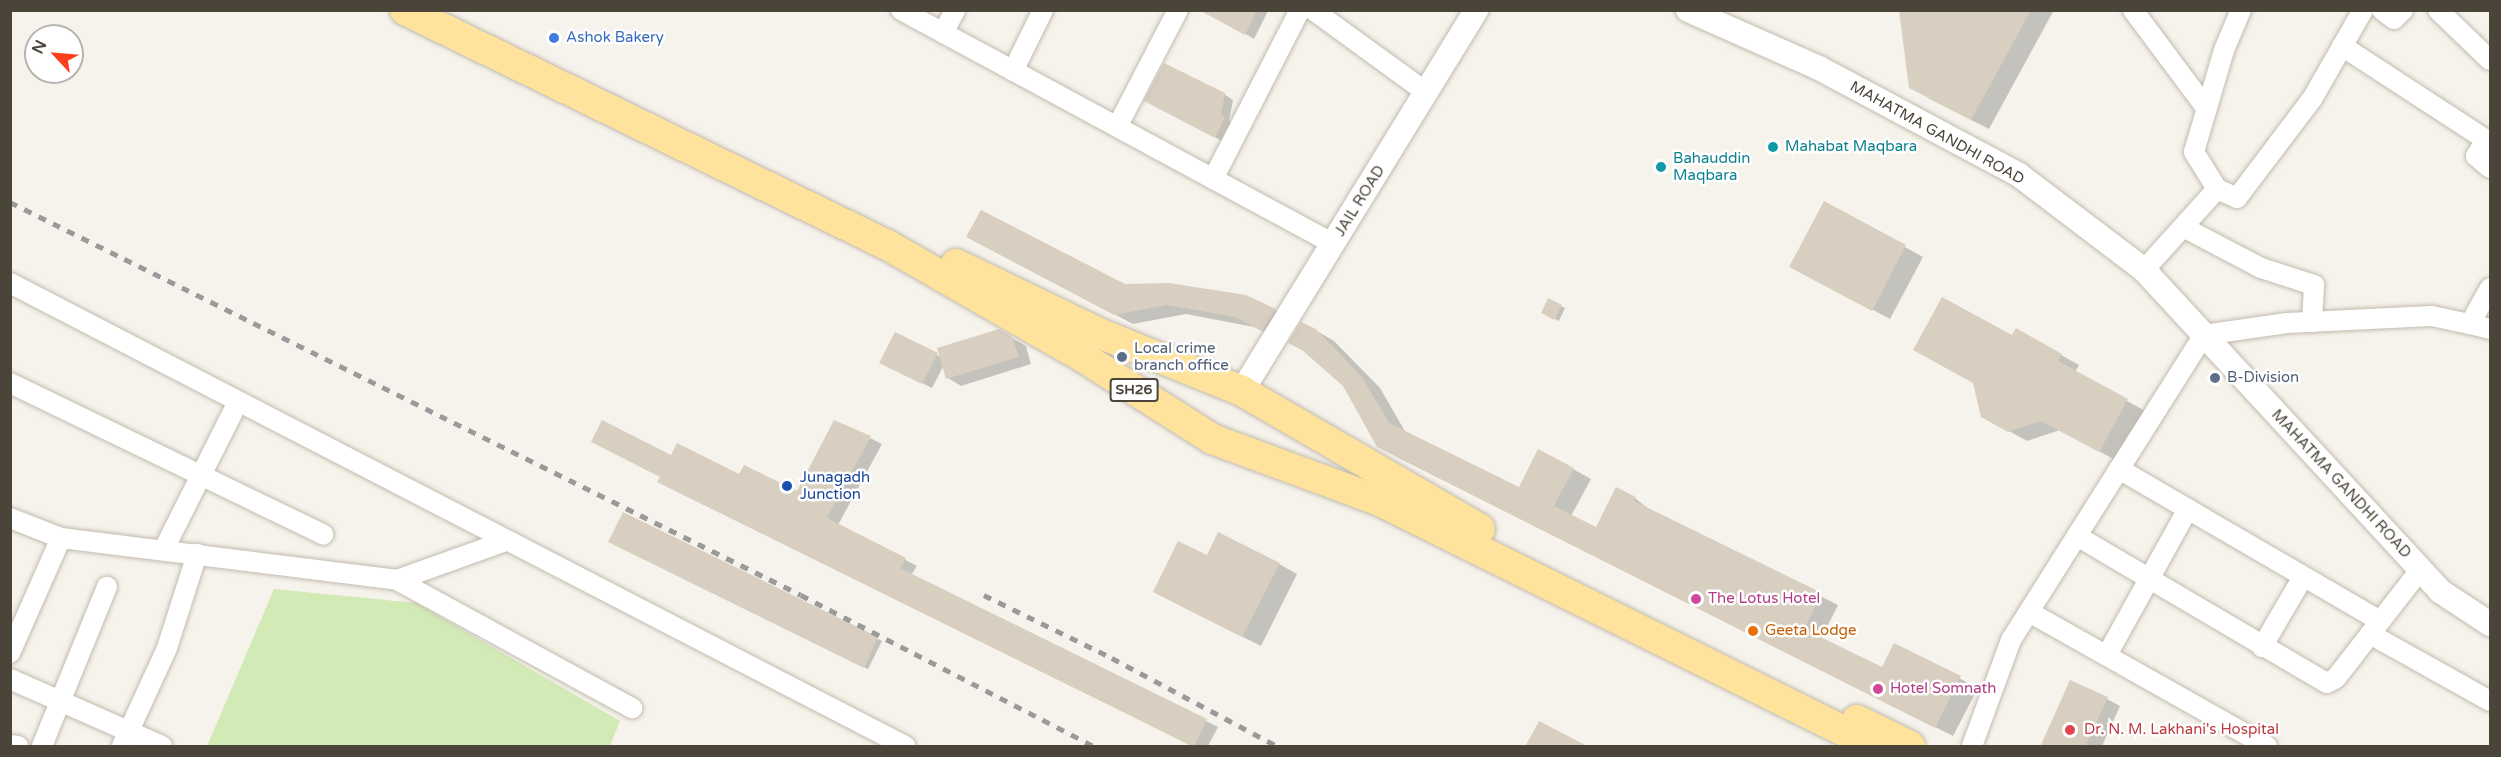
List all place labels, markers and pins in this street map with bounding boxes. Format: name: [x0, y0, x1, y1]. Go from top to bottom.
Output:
place label: Ashok Bakery: [566, 29, 664, 47]
marker: Ashok Bakery: [547, 31, 561, 45]
place label: Mahabat Maqbara: [1785, 138, 1917, 156]
marker: Mahabat Maqbara: [1766, 140, 1780, 154]
place label: Bahauddin Maqbara: [1673, 149, 1750, 184]
marker: Bahauddin Maqbara: [1654, 160, 1668, 174]
place label: Local crime branch office: [1134, 339, 1229, 374]
marker: Local crime branch office: [1115, 350, 1129, 364]
place label: B-Division: [2227, 369, 2299, 387]
marker: B-Division: [2208, 371, 2222, 385]
place label: Junagadh Junction: [800, 468, 870, 503]
marker: Junagadh Junction: [778, 477, 796, 495]
place label: The Lotus Hotel: [1708, 590, 1820, 608]
marker: The Lotus Hotel: [1689, 592, 1703, 606]
place label: Geeta Lodge: [1765, 622, 1857, 640]
marker: Geeta Lodge: [1746, 624, 1760, 638]
place label: Hotel Somnath: [1890, 680, 1996, 698]
marker: Hotel Somnath: [1871, 682, 1885, 696]
marker: Dr. N. M. Lakhani's Hospital: [2061, 721, 2079, 739]
place label: Dr. N. M. Lakhani's Hospital: [2084, 721, 2279, 739]

